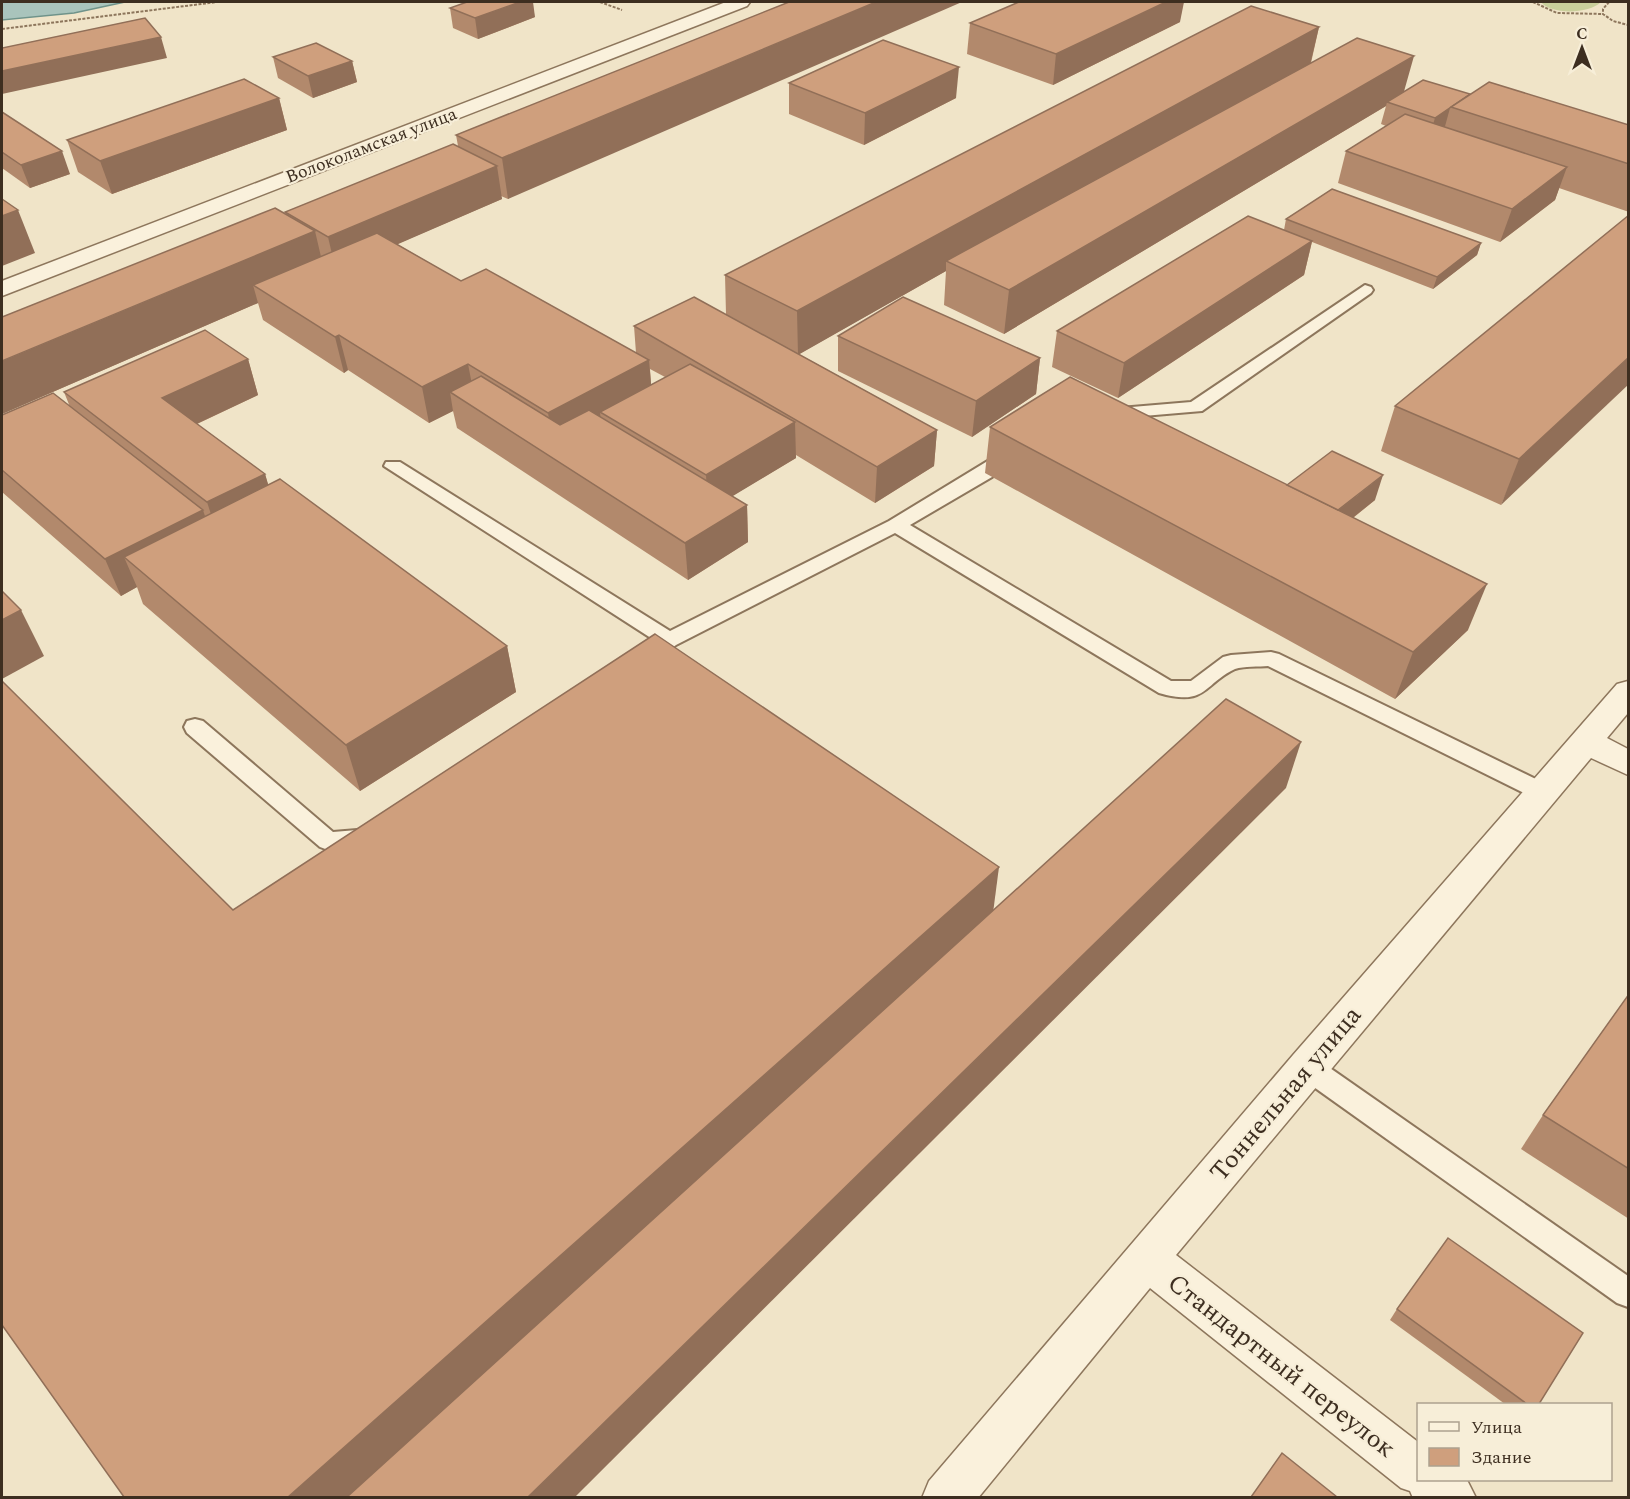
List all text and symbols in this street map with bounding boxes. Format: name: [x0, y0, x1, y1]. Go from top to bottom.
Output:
north arrow: [1552, 18, 1612, 78]
text: С: [1576, 22, 1588, 46]
street label: Волоколамская улица: [282, 100, 461, 191]
street label: Тоннельная улица: [1200, 997, 1372, 1190]
street label: Стандартный переулок: [1159, 1264, 1404, 1468]
legend: [1417, 1403, 1612, 1481]
text: Улица: [1471, 1414, 1522, 1441]
text: Здание: [1471, 1444, 1531, 1471]

